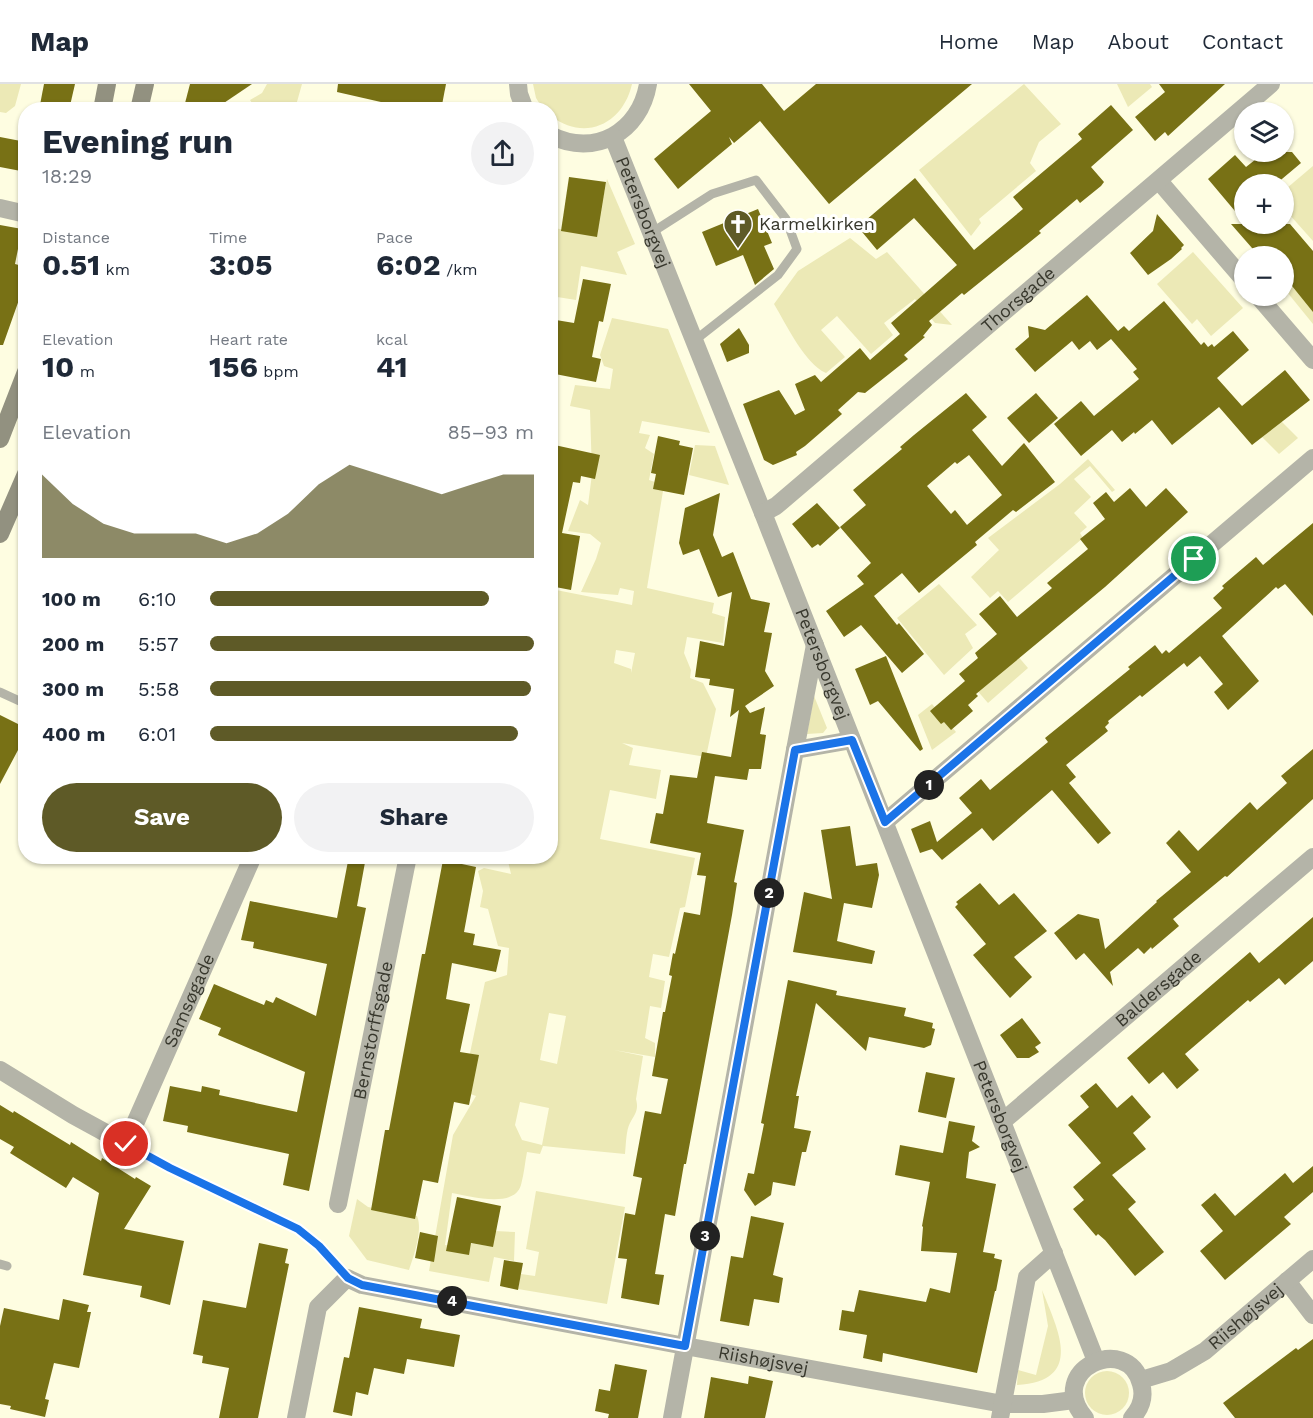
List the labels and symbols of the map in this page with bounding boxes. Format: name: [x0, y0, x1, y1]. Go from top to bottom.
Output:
street label: Petersborgvej: [612, 153, 675, 271]
church icon: Karmelkirken: [722, 208, 754, 250]
place label: Karmelkirken: [759, 213, 875, 234]
street label: Thorsgade: [977, 262, 1059, 336]
pin: [1168, 533, 1219, 584]
street label: Petersborgvej: [791, 605, 854, 723]
pin: 1: [914, 770, 944, 800]
pin: 2: [754, 878, 784, 908]
street label: Baldersgade: [1110, 946, 1206, 1031]
street label: Samsøgade: [159, 950, 219, 1051]
street label: Bernstorffsgade: [348, 959, 397, 1102]
street label: Petersborgvej: [969, 1057, 1032, 1175]
pin: [100, 1118, 151, 1169]
pin: 3: [690, 1221, 720, 1251]
street label: Riishøjsvej: [1204, 1278, 1287, 1354]
pin: 4: [437, 1286, 467, 1316]
street label: Riishøjsvej: [716, 1341, 810, 1378]

